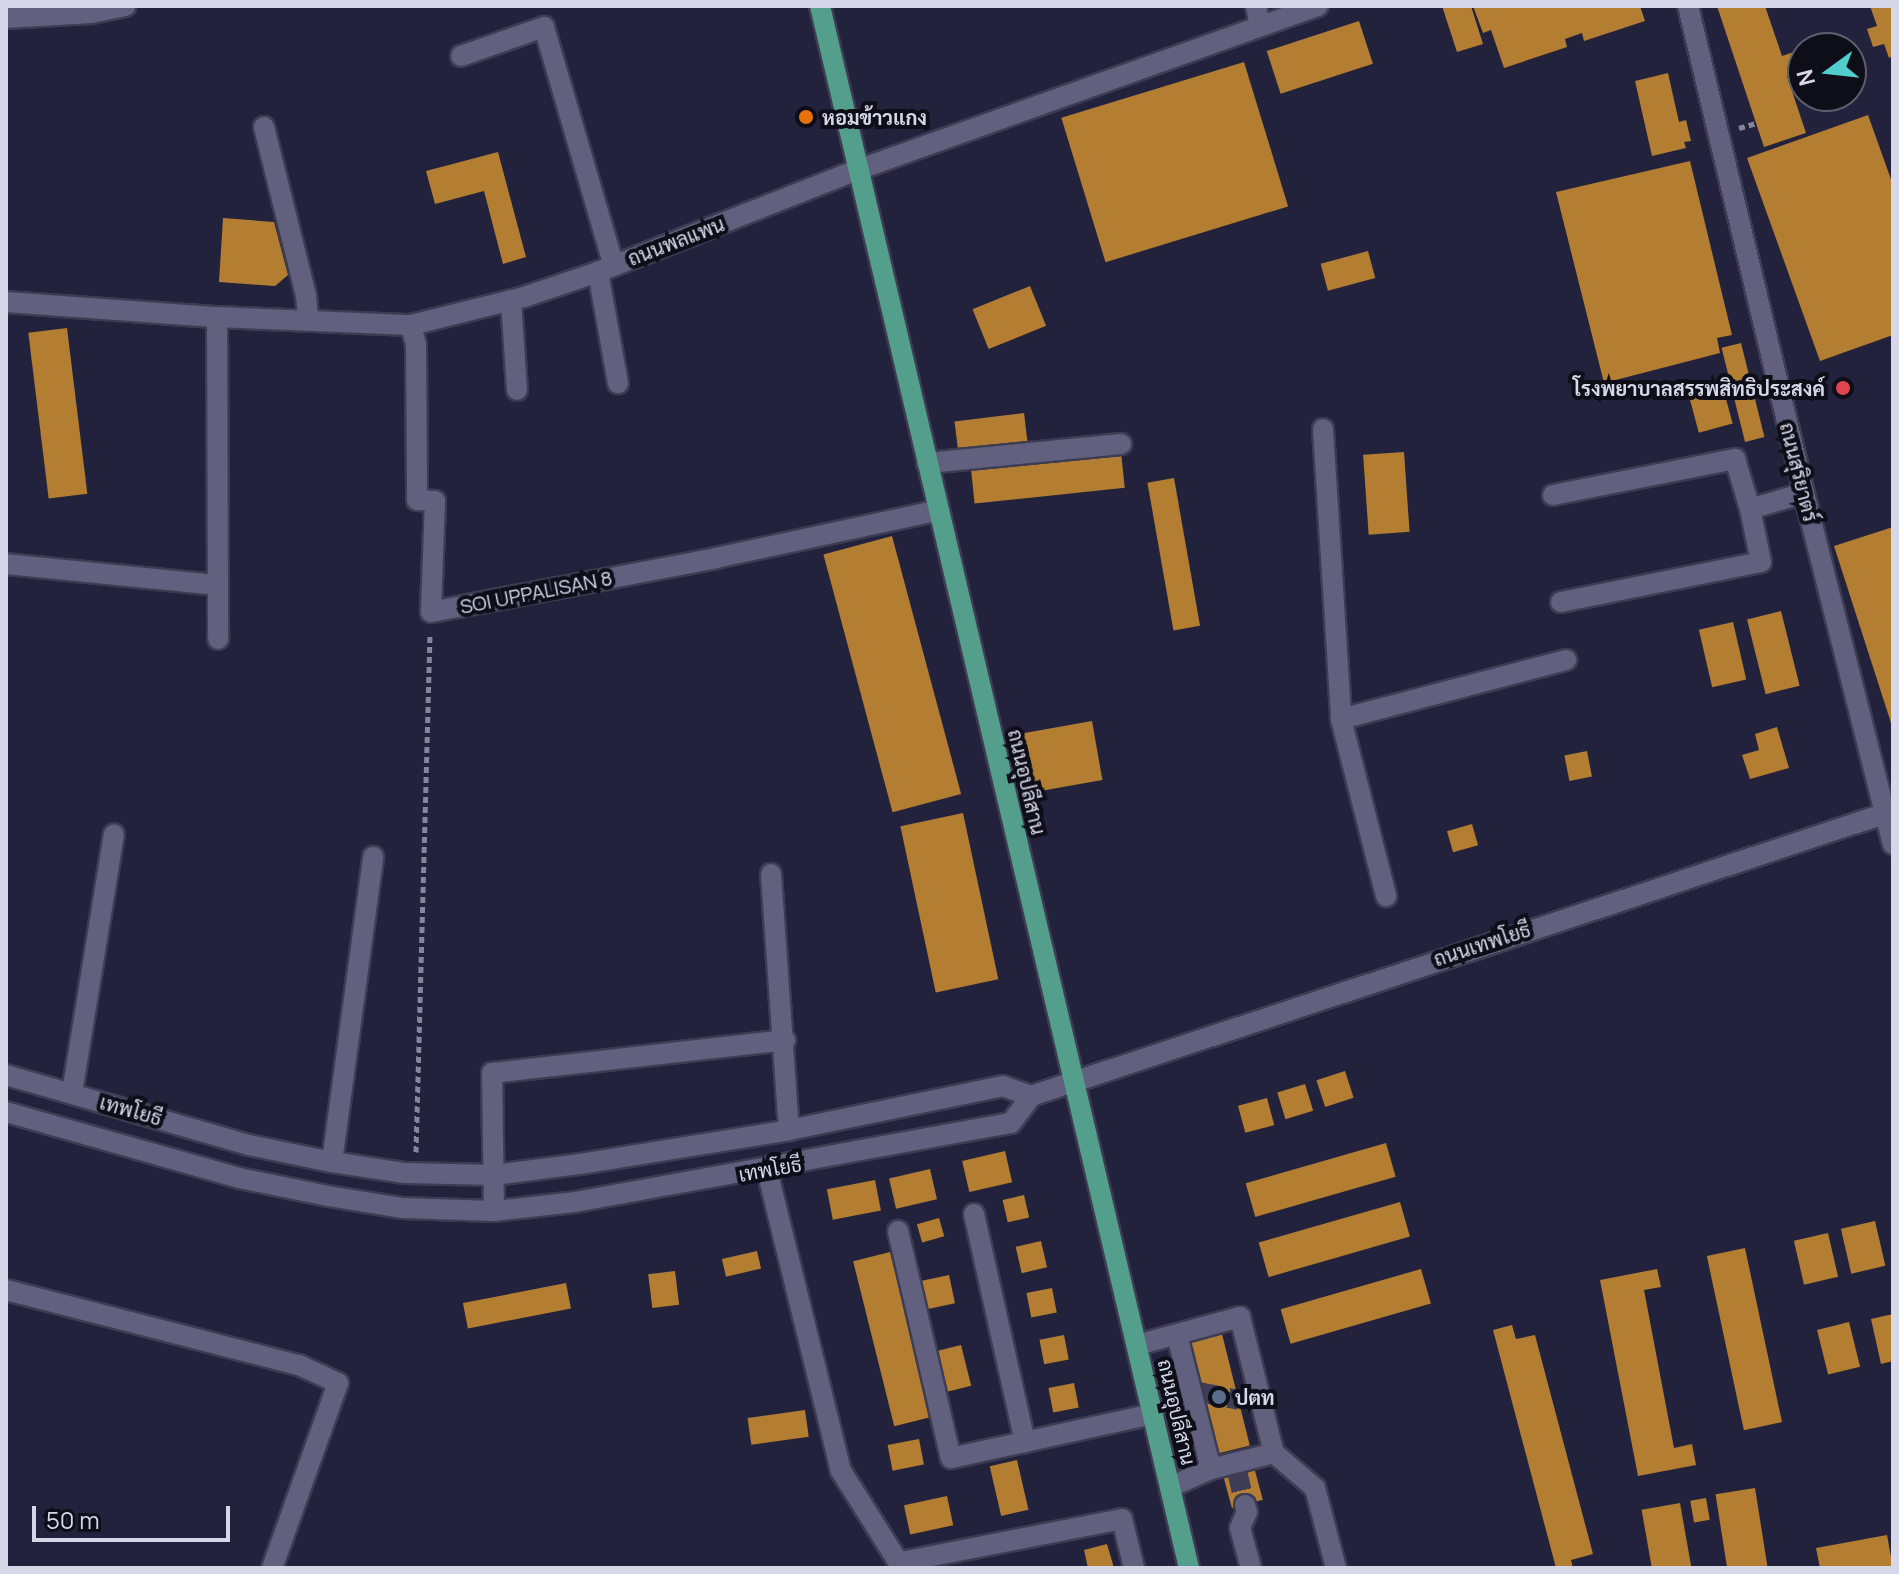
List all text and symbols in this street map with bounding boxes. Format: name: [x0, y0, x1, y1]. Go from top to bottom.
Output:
north arrow: [1787, 32, 1867, 112]
text: N: [1789, 66, 1822, 89]
place label: หอมข้าวแกง: [822, 105, 927, 129]
marker: หอมข้าวแกง: [797, 108, 815, 126]
street label: ถนนพลแพน: [624, 212, 728, 270]
place label: โรงพยาบาลสรรพสิทธิประสงค์: [1573, 376, 1825, 400]
marker: โรงพยาบาลสรรพสิทธิประสงค์: [1832, 377, 1854, 399]
street label: ถนนสุริยาตร์: [1775, 420, 1823, 524]
street label: SOI UPPALISAN 8: [458, 565, 614, 619]
street label: ถนนอุปลีสาน: [1003, 727, 1051, 837]
street label: ถนนเทพโยธี: [1430, 917, 1534, 971]
street label: เทพโยธี: [97, 1090, 165, 1130]
street label: เทพโยธี: [737, 1152, 803, 1186]
street label: ถนนอุปลีสาน: [1153, 1357, 1201, 1467]
place label: ปตท: [1235, 1385, 1274, 1409]
marker: ปตท: [1210, 1388, 1228, 1406]
scale bar: [36, 1490, 234, 1540]
text: 50 m: [46, 1503, 100, 1536]

